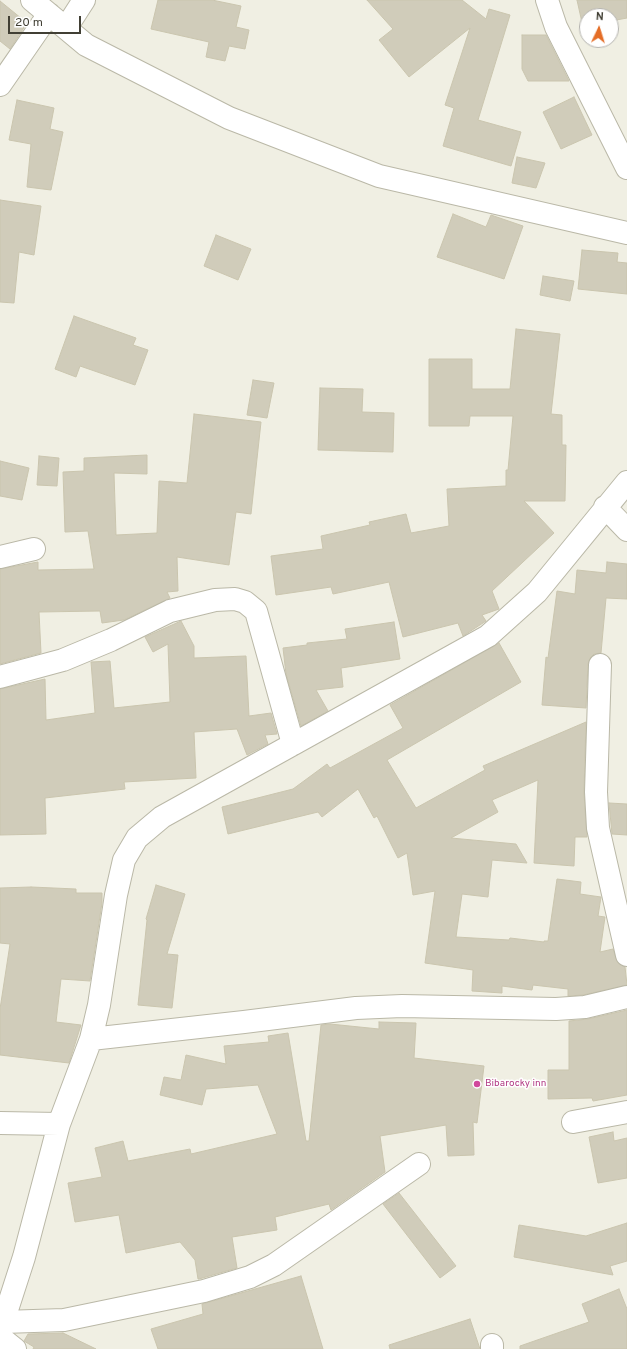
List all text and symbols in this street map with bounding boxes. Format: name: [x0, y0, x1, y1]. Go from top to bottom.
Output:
scale bar: [10, 8, 83, 34]
north arrow: [579, 8, 619, 48]
text: N: [595, 10, 604, 24]
text: 20 m: [15, 15, 43, 31]
place label: Bibarocky inn: [485, 1078, 546, 1090]
marker: Bibarocky inn: [472, 1079, 482, 1089]

